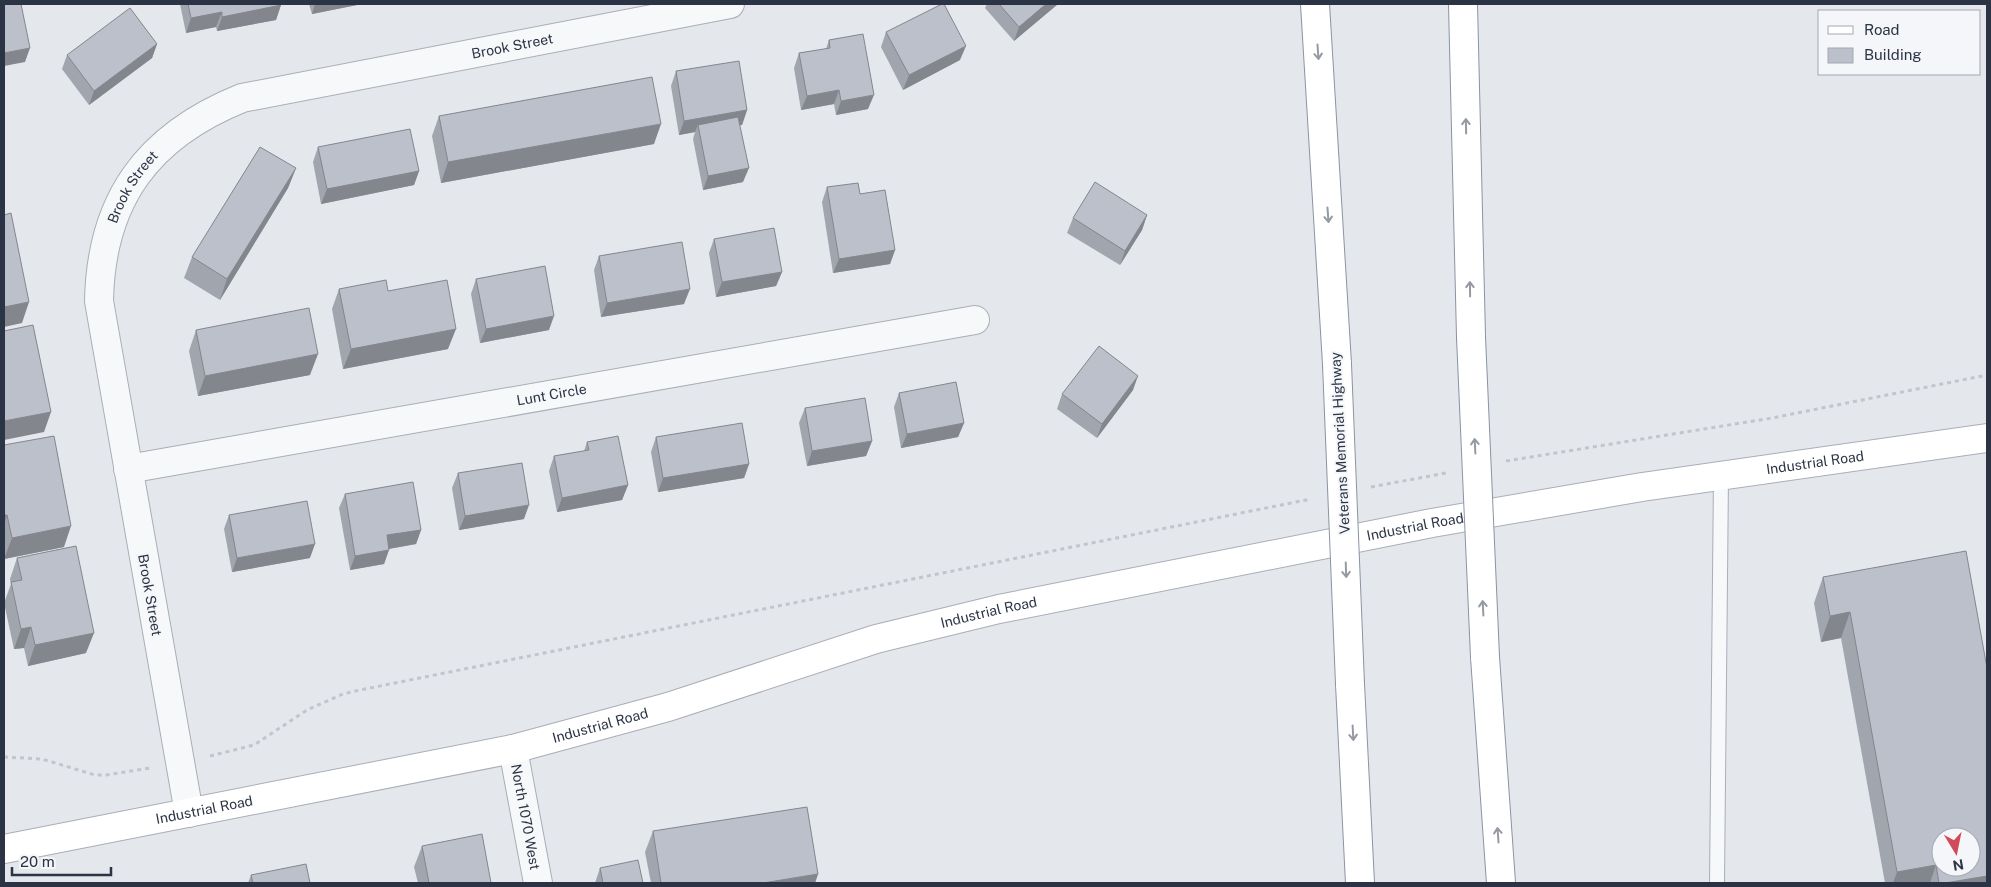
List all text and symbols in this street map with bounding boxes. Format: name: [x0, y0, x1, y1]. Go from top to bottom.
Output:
legend: [1818, 10, 1981, 75]
text: Road: [1864, 21, 1900, 38]
street label: Brook Street: [470, 30, 554, 62]
one-way arrow: [1313, 44, 1322, 60]
text: Building: [1864, 46, 1922, 63]
one-way arrow: [1461, 118, 1471, 134]
street label: Brook Street: [104, 147, 161, 225]
one-way arrow: [1323, 206, 1332, 222]
one-way arrow: [1465, 281, 1474, 297]
street label: Veterans Memorial Highway: [1327, 351, 1353, 534]
street label: Lunt Circle: [515, 380, 588, 409]
one-way arrow: [1471, 438, 1480, 454]
street label: Industrial Road: [1765, 448, 1865, 477]
street label: Industrial Road: [1365, 510, 1465, 544]
street label: Brook Street: [135, 553, 165, 637]
one-way arrow: [1341, 562, 1350, 578]
street label: Industrial Road: [939, 594, 1038, 631]
one-way arrow: [1478, 600, 1487, 616]
street label: Industrial Road: [551, 705, 650, 746]
one-way arrow: [1348, 725, 1357, 741]
street label: North 1070 West: [508, 763, 543, 871]
street label: Industrial Road: [154, 792, 254, 827]
one-way arrow: [1493, 827, 1503, 843]
north arrow: [1931, 827, 1981, 877]
scale bar: [12, 844, 111, 876]
text: 20 m: [20, 853, 55, 870]
text: N: [1951, 856, 1965, 874]

